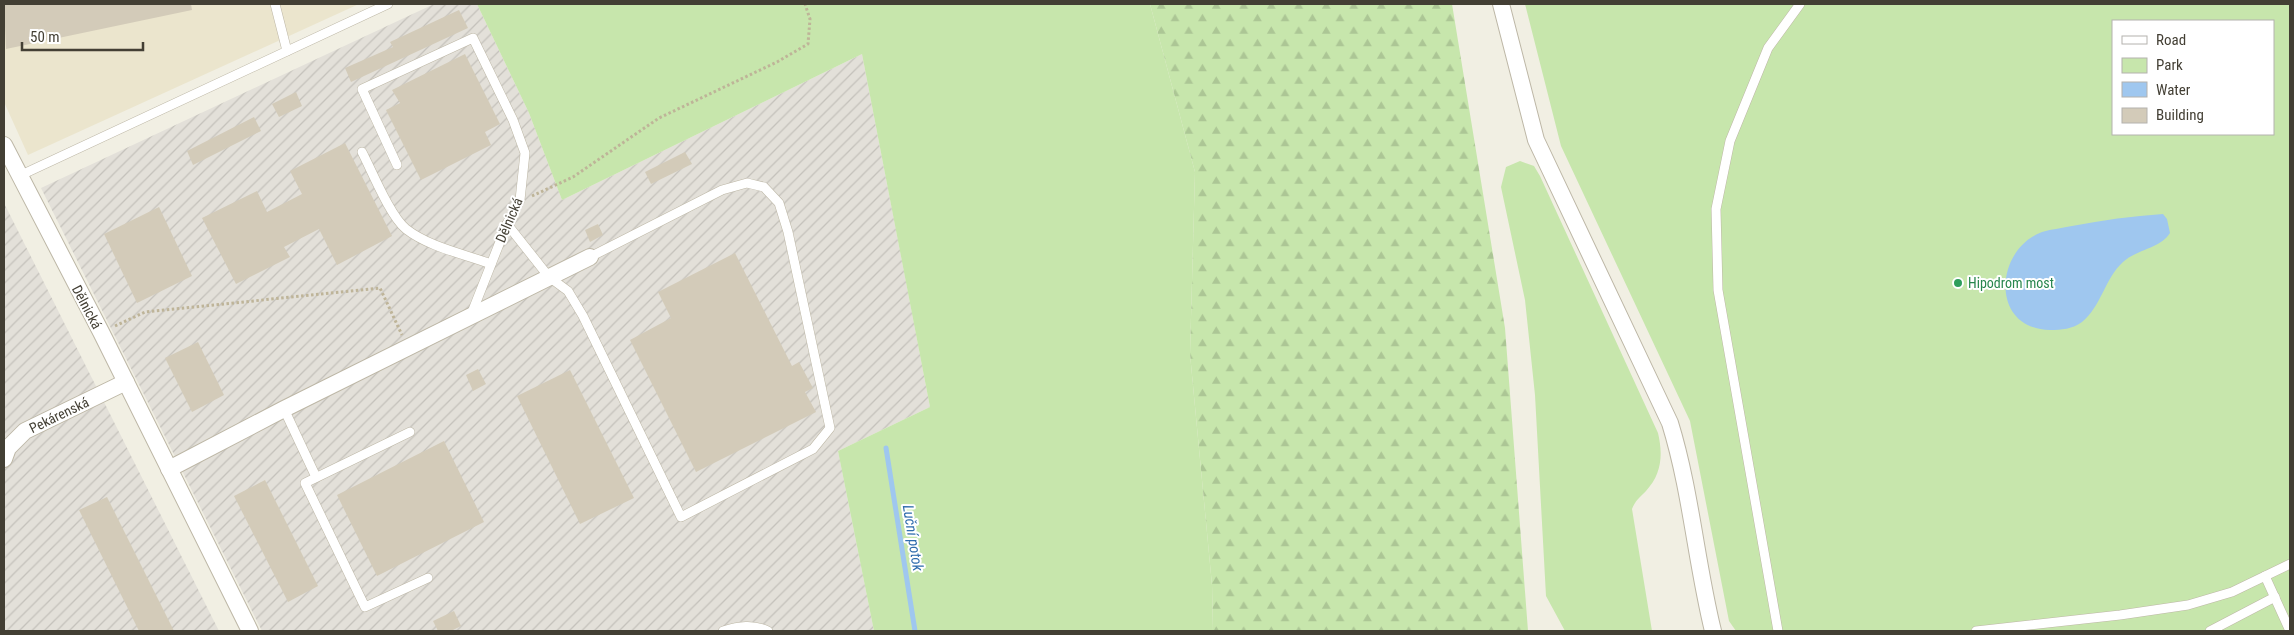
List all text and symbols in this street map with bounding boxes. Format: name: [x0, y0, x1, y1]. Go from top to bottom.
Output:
scale bar: [22, 20, 144, 52]
legend: [2112, 20, 2274, 135]
text: 50 m: [30, 28, 60, 46]
text: Road: [2156, 31, 2186, 49]
text: Park: [2156, 56, 2183, 74]
text: Water: [2156, 81, 2191, 99]
text: Building: [2156, 106, 2204, 124]
street label: Dělnická: [492, 195, 526, 245]
place label: Hipodrom most: [1968, 275, 2054, 291]
marker: Hipodrom most: [1952, 277, 1964, 289]
street label: Dělnická: [69, 282, 105, 332]
street label: Pekárenská: [27, 394, 91, 436]
water label: Luční potok: [899, 504, 927, 573]

